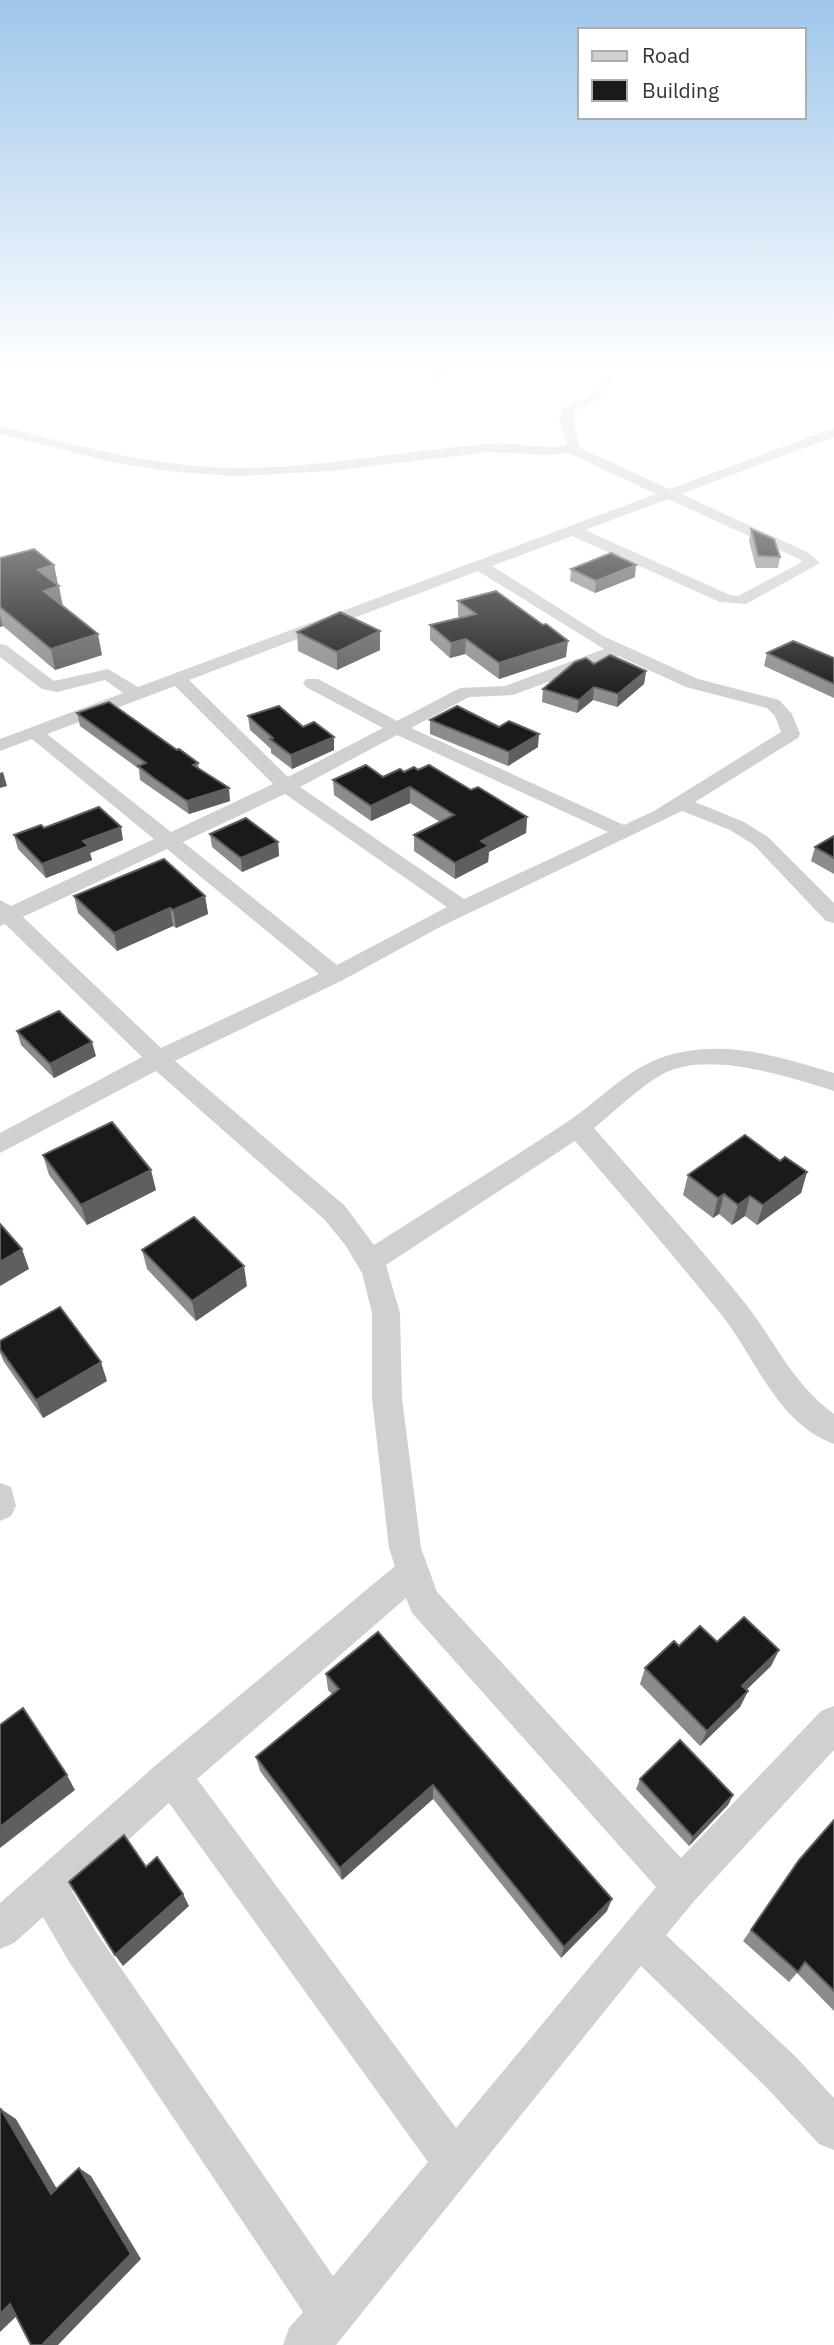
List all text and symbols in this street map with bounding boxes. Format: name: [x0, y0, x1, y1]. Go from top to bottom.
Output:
legend: [578, 28, 806, 119]
text: Road: [642, 41, 690, 69]
text: Building: [642, 76, 719, 104]

